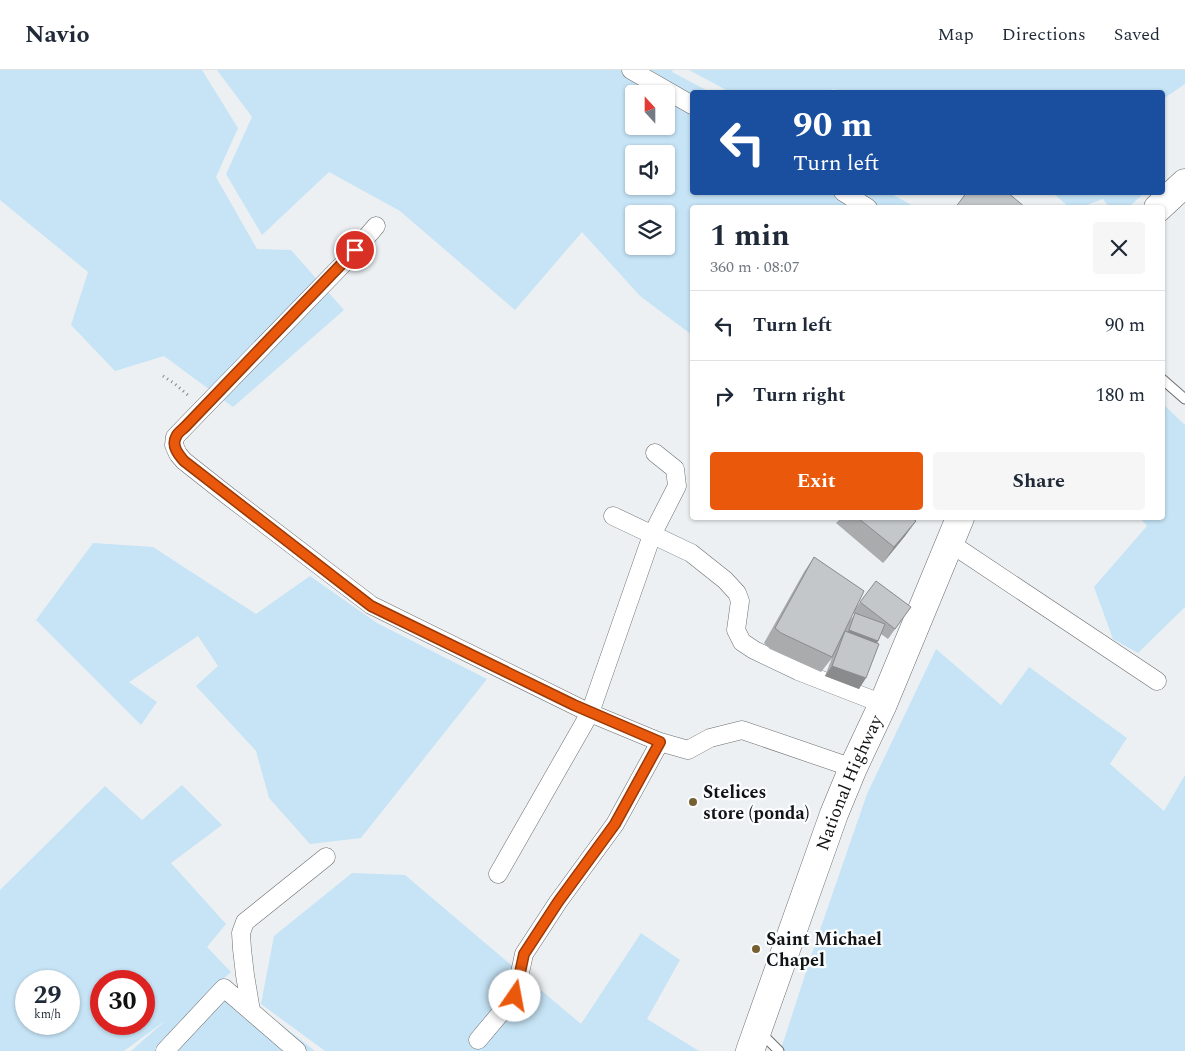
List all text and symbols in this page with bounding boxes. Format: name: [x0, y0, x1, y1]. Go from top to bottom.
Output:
text: Navio: [25, 17, 90, 53]
text: Map: [938, 21, 974, 48]
text: Directions: [1002, 21, 1086, 48]
text: Saved: [1114, 21, 1160, 48]
north arrow: [625, 85, 675, 135]
map controls: [625, 85, 675, 255]
text: 90 m: [793, 99, 873, 152]
icon: left: [710, 110, 775, 175]
button: sound: [625, 145, 675, 195]
text: Turn left: [793, 147, 879, 180]
button: layers: [625, 205, 675, 255]
text: 1 min: [710, 213, 790, 259]
button: close: [1093, 222, 1145, 274]
pin: [334, 229, 376, 271]
icon: arrive: [341, 236, 369, 264]
text: 360 m · 08:07: [710, 255, 800, 279]
text: Turn left: [753, 311, 832, 340]
text: 90 m: [1105, 311, 1145, 340]
icon: left: [710, 312, 738, 340]
text: Turn right: [753, 381, 846, 410]
text: 180 m: [1095, 381, 1145, 410]
icon: right: [710, 382, 738, 410]
button: Exit: [710, 452, 923, 510]
button: Share: [933, 452, 1145, 510]
street label: National Highway: [809, 709, 891, 854]
place label: Stelices store (ponda): [703, 779, 809, 827]
marker: Stelices store (ponda): [687, 796, 699, 808]
place label: Saint Michael Chapel: [766, 926, 882, 974]
marker: Saint Michael Chapel: [750, 943, 762, 955]
position arrow: [488, 969, 540, 1021]
speed limit sign: 30: [90, 970, 155, 1035]
text: 29: [33, 977, 62, 1015]
text: km/h: [34, 1005, 61, 1024]

